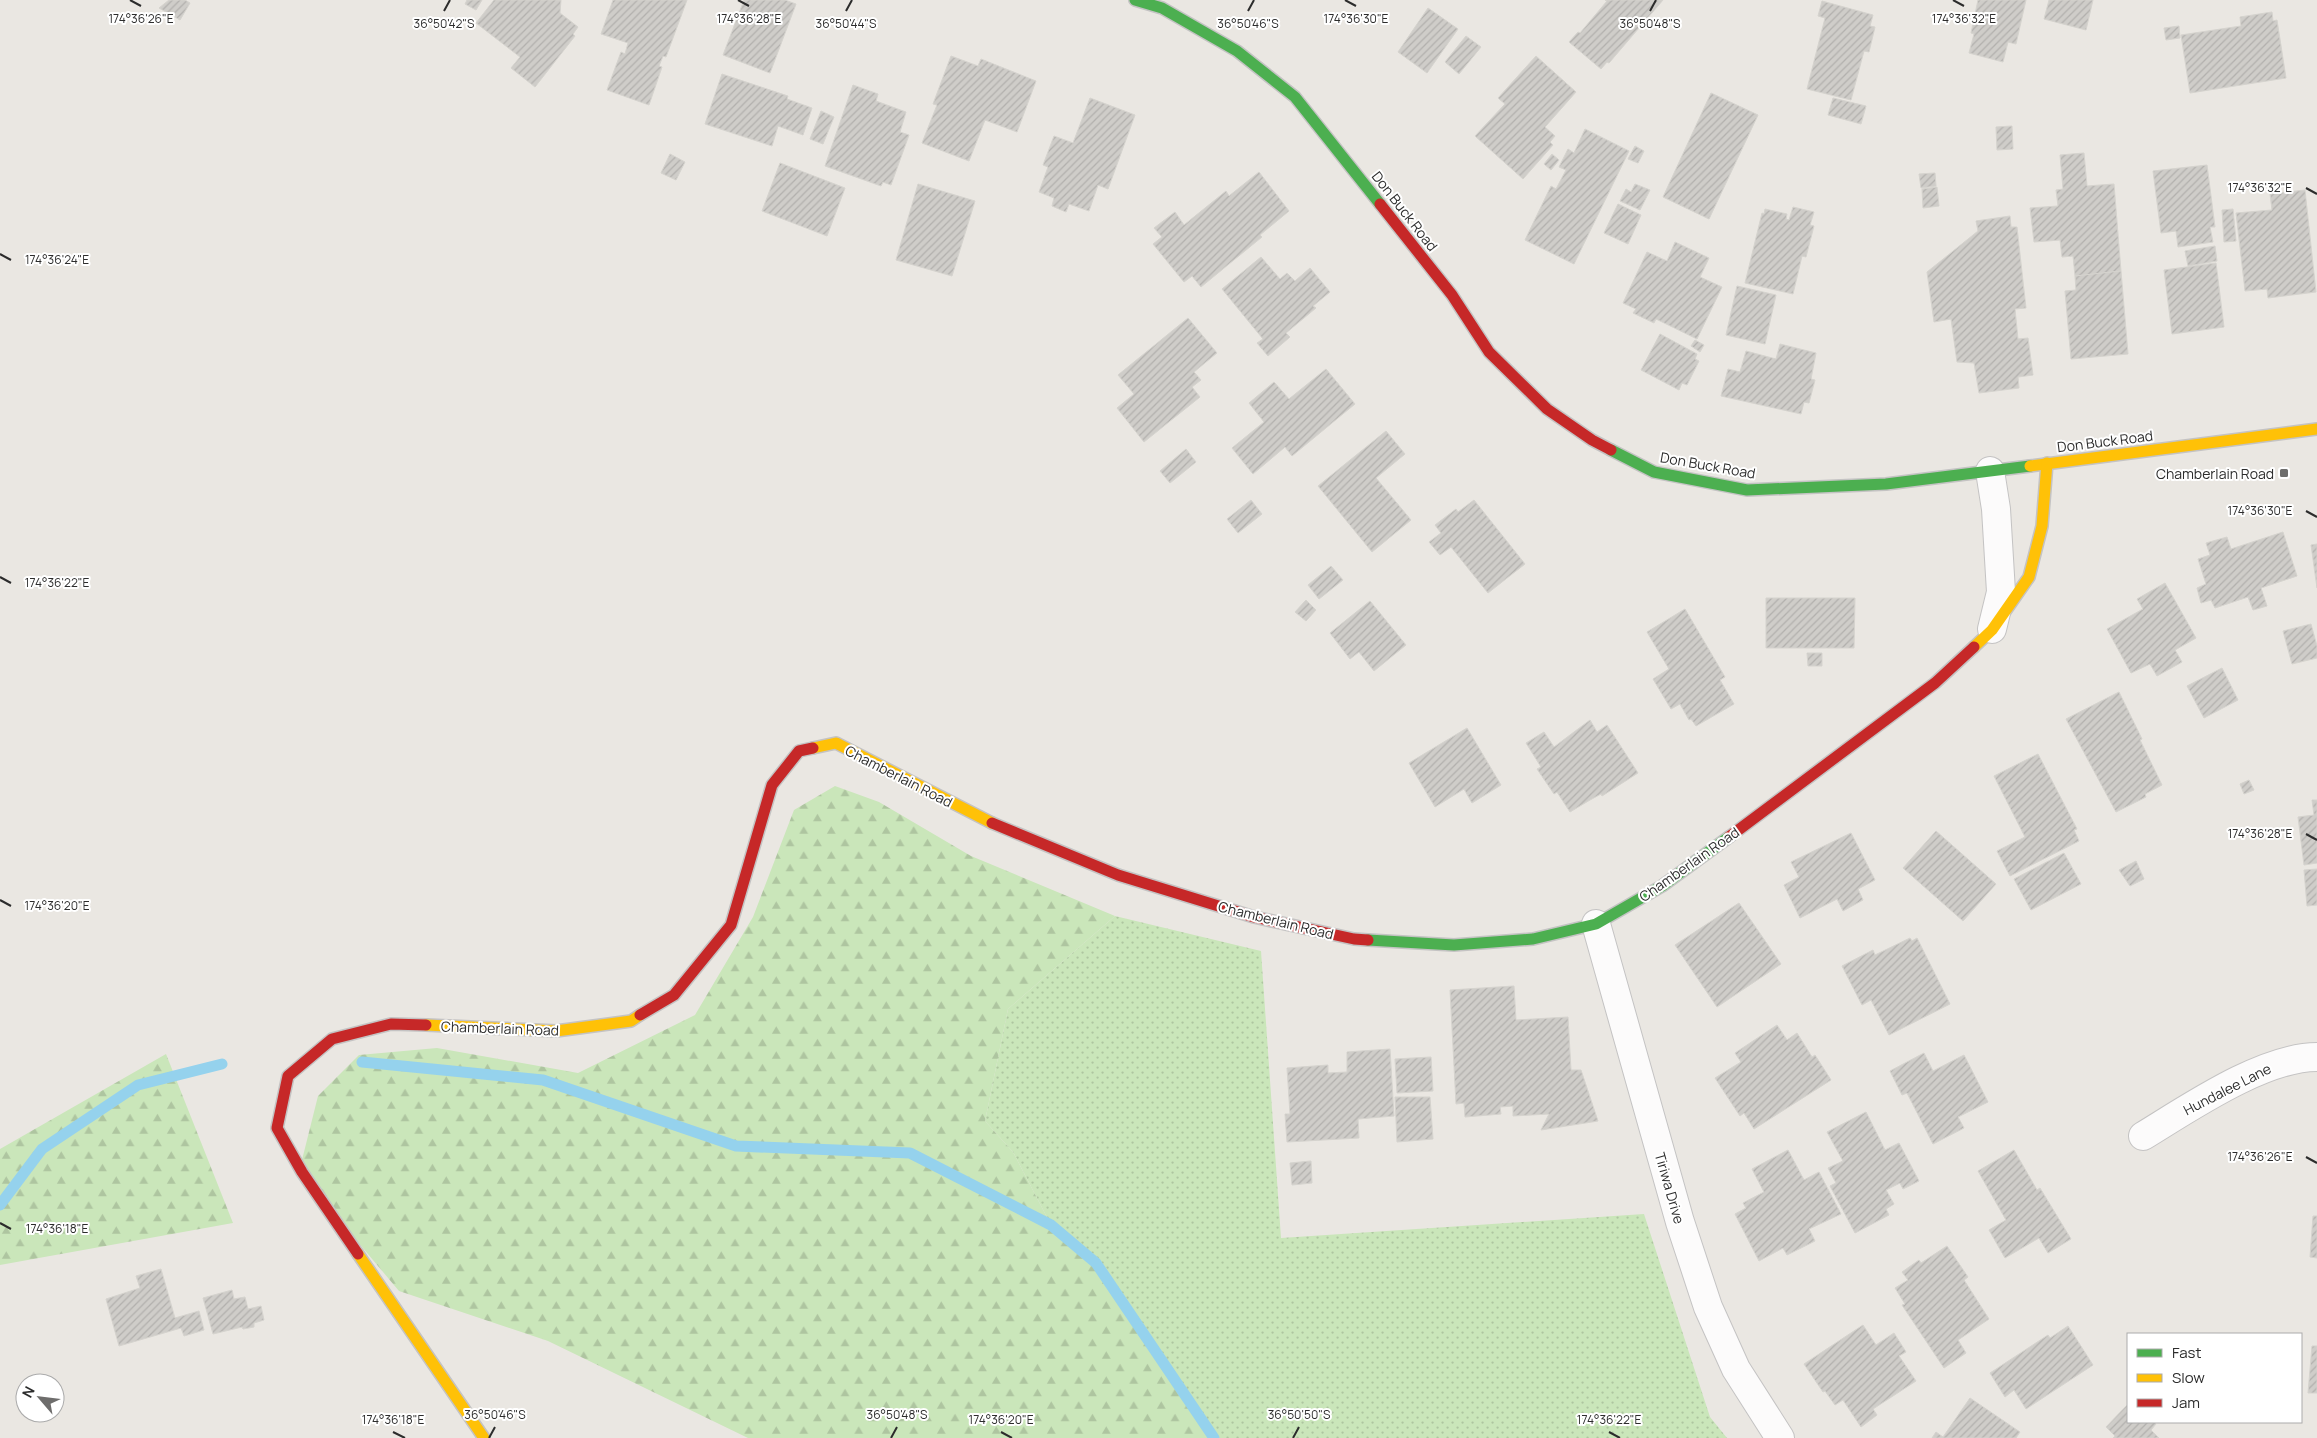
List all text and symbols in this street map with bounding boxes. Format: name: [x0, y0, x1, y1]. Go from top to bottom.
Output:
text: 174°36'26"E: [108, 10, 174, 27]
text: 174°36'28"E: [717, 10, 782, 27]
text: 174°36'30"E: [1324, 10, 1389, 27]
text: 174°36'32"E: [1932, 10, 1996, 27]
text: 36°50'42"S: [414, 15, 474, 32]
text: 36°50'44"S: [816, 15, 876, 32]
text: 36°50'46"S: [1217, 15, 1279, 32]
text: 36°50'48"S: [1620, 15, 1681, 32]
street label: Don Buck Road: [1368, 167, 1442, 255]
text: 174°36'32"E: [2228, 179, 2292, 196]
text: 174°36'24"E: [25, 251, 89, 268]
street label: Don Buck Road: [2056, 426, 2154, 456]
street label: Don Buck Road: [1659, 447, 1757, 483]
place label: Chamberlain Road: [2156, 464, 2274, 483]
marker: Chamberlain Road: [2278, 467, 2290, 479]
text: 174°36'30"E: [2228, 502, 2293, 519]
text: 174°36'22"E: [25, 574, 89, 591]
street label: Chamberlain Road: [842, 741, 956, 811]
street label: Chamberlain Road: [1635, 822, 1743, 906]
text: 174°36'28"E: [2228, 825, 2293, 842]
street label: Chamberlain Road: [1216, 896, 1336, 944]
text: 174°36'20"E: [24, 897, 90, 914]
street label: Chamberlain Road: [441, 1016, 559, 1040]
street label: Hundalee Lane: [2180, 1059, 2274, 1119]
text: 174°36'26"E: [2227, 1148, 2293, 1165]
street label: Tiriwa Drive: [1651, 1150, 1689, 1226]
text: 174°36'18"E: [26, 1220, 88, 1237]
legend: [2127, 1333, 2302, 1423]
text: Fast: [2172, 1342, 2201, 1363]
text: Slow: [2172, 1367, 2205, 1388]
north arrow: [15, 1373, 65, 1423]
text: N: [17, 1383, 39, 1401]
text: Jam: [2172, 1392, 2200, 1413]
text: 36°50'46"S: [464, 1406, 526, 1423]
text: 36°50'48"S: [867, 1406, 928, 1423]
text: 36°50'50"S: [1268, 1406, 1330, 1423]
text: 174°36'18"E: [362, 1411, 424, 1428]
text: 174°36'20"E: [968, 1411, 1034, 1428]
text: 174°36'22"E: [1577, 1411, 1641, 1428]

